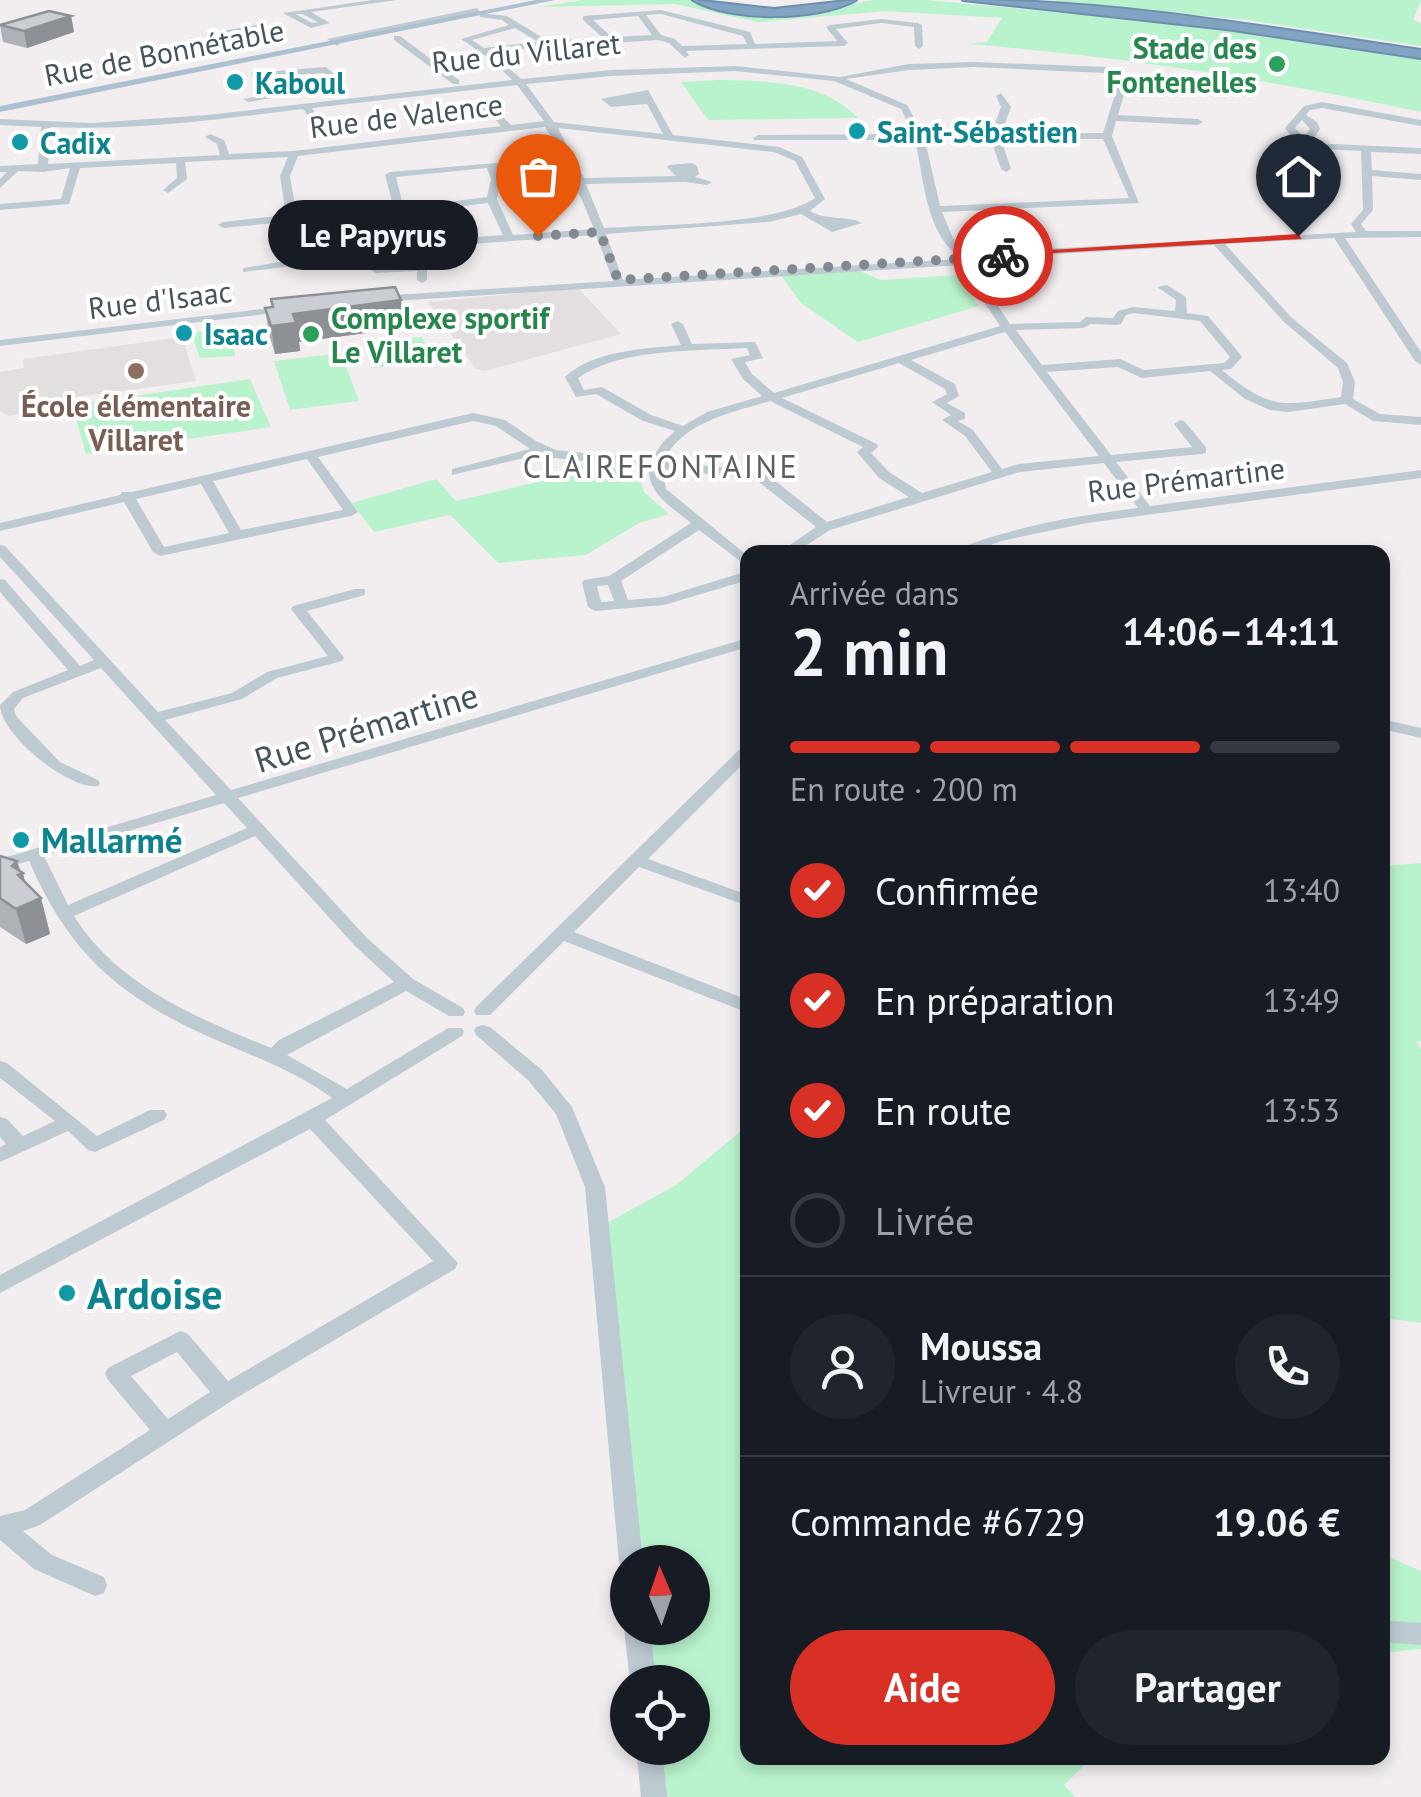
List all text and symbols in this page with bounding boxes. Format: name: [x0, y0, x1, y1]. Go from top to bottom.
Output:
street label: Rue de Bonnétable: [41, 10, 287, 94]
street label: Rue du Villaret: [430, 23, 622, 81]
place label: Stade des Fontenelles: [1107, 28, 1257, 101]
marker: Stade des Fontenelles: [1266, 53, 1288, 75]
place label: Kaboul: [255, 63, 345, 102]
marker: Kaboul: [224, 71, 246, 93]
street label: Rue de Valence: [307, 84, 505, 146]
place label: Saint-Sébastien: [877, 112, 1078, 151]
marker: Saint-Sébastien: [846, 120, 868, 142]
place label: Cadix: [40, 123, 112, 162]
marker: Cadix: [9, 131, 31, 153]
pin: [496, 134, 581, 237]
pin: [1256, 134, 1341, 237]
icon: bag: [511, 149, 566, 204]
icon: home: [1271, 149, 1326, 204]
callout: Le Papyrus: [268, 201, 478, 271]
courier: [953, 206, 1053, 306]
text: Le Papyrus: [299, 214, 447, 256]
icon: bike: [976, 229, 1031, 284]
street label: Rue d'Isaac: [86, 271, 234, 327]
place label: Complexe sportif Le Villaret: [331, 298, 551, 371]
place label: Isaac: [204, 314, 268, 353]
marker: Isaac: [173, 322, 195, 344]
marker: Complexe sportif Le Villaret: [300, 323, 322, 345]
marker: École élémentaire Villaret: [125, 360, 147, 382]
place label: École élémentaire Villaret: [21, 386, 251, 459]
district label: CLAIREFONTAINE: [523, 445, 799, 487]
street label: Rue Prémartine: [1085, 448, 1287, 510]
text: Arrivée dans: [790, 572, 959, 614]
text: 14:06–14:11: [1122, 606, 1340, 655]
text: 2 min: [790, 609, 949, 693]
street label: Rue Prémartine: [249, 671, 483, 783]
text: En route · 200 m: [790, 768, 1018, 810]
place label: Mallarmé: [41, 817, 183, 863]
marker: Mallarmé: [10, 829, 32, 851]
icon: check: [790, 863, 845, 918]
text: Confirmée: [875, 866, 1039, 915]
text: 13:40: [1263, 869, 1340, 911]
icon: check: [790, 973, 845, 1028]
text: En préparation: [875, 976, 1114, 1025]
text: 13:49: [1263, 979, 1340, 1021]
icon: check: [790, 1083, 845, 1138]
text: En route: [875, 1086, 1012, 1135]
text: 13:53: [1263, 1089, 1340, 1131]
text: Livrée: [875, 1196, 974, 1245]
place label: Ardoise: [87, 1266, 223, 1321]
marker: Ardoise: [56, 1282, 78, 1304]
button: person: [790, 1314, 895, 1419]
button: phone: [1235, 1314, 1340, 1419]
text: Moussa: [920, 1321, 1042, 1370]
text: Livreur · 4.8: [920, 1370, 1083, 1412]
text: Commande #6729: [790, 1497, 1086, 1546]
text: 19.06 €: [1213, 1497, 1340, 1546]
north arrow: [610, 1545, 710, 1645]
map controls: [610, 1545, 710, 1765]
button: Aide: [790, 1630, 1055, 1745]
button: Partager: [1075, 1630, 1340, 1745]
button: locate: [610, 1665, 710, 1765]

